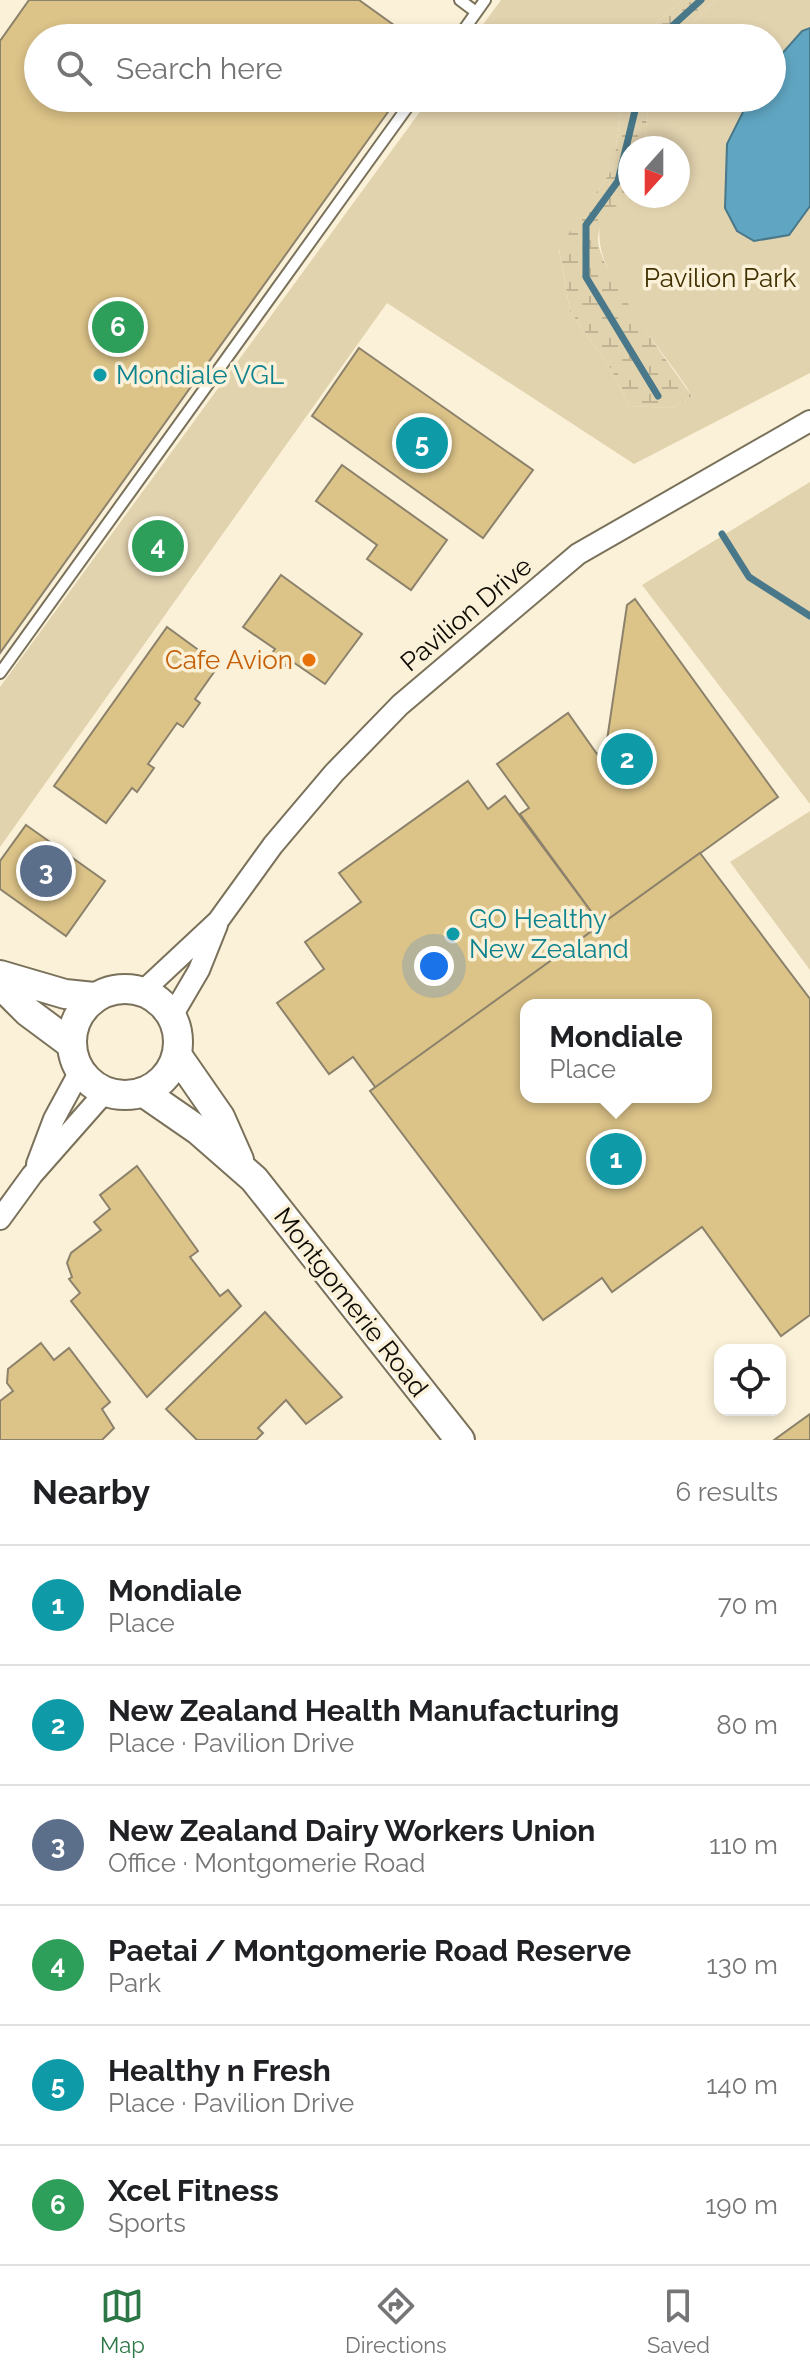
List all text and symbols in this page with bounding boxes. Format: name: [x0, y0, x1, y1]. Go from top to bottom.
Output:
search box: [24, 24, 786, 112]
icon: search: [52, 46, 96, 90]
text: Search here: [116, 51, 283, 86]
north arrow: [618, 136, 690, 208]
park label: Pavilion Park: [644, 263, 796, 293]
pin: 6: [92, 297, 144, 357]
place label: Mondiale VGL: [116, 360, 284, 390]
marker: Mondiale VGL: [91, 366, 109, 384]
pin: 5: [396, 413, 448, 473]
pin: 4: [132, 516, 184, 576]
street label: Pavilion Drive: [395, 551, 537, 677]
place label: Cafe Avion: [165, 645, 293, 675]
marker: Cafe Avion: [300, 651, 318, 669]
pin: 2: [601, 729, 653, 789]
pin: 3: [20, 841, 72, 901]
place label: GO Healthy New Zealand: [469, 904, 629, 964]
marker: GO Healthy New Zealand: [444, 925, 462, 943]
your location: [414, 946, 454, 986]
popup: [520, 999, 712, 1103]
text: Mondiale: [549, 1019, 683, 1054]
text: Place: [549, 1054, 616, 1084]
pin: 1: [590, 1129, 642, 1189]
street label: Montgomerie Road: [268, 1202, 434, 1402]
map controls: [714, 1344, 786, 1416]
button: locate: [714, 1344, 786, 1416]
text: Nearby: [32, 1472, 150, 1512]
text: 6 results: [675, 1477, 778, 1507]
text: Mondiale: [108, 1573, 242, 1608]
text: 1: [52, 1590, 64, 1620]
text: 70 m: [718, 1590, 778, 1620]
text: Place: [108, 1608, 175, 1638]
text: New Zealand Health Manufacturing: [108, 1693, 619, 1728]
text: 2: [51, 1710, 65, 1740]
text: 80 m: [716, 1710, 778, 1740]
text: Place · Pavilion Drive: [108, 1728, 354, 1758]
text: New Zealand Dairy Workers Union: [108, 1813, 595, 1848]
text: 3: [51, 1830, 65, 1860]
text: 110 m: [709, 1830, 778, 1860]
text: Office · Montgomerie Road: [108, 1848, 426, 1878]
text: Paetai / Montgomerie Road Reserve: [108, 1933, 631, 1968]
text: 4: [51, 1950, 65, 1980]
text: 130 m: [707, 1950, 778, 1980]
text: Park: [108, 1968, 161, 1998]
text: Healthy n Fresh: [108, 2053, 331, 2088]
text: 5: [51, 2070, 65, 2100]
text: 140 m: [706, 2070, 778, 2100]
text: Place · Pavilion Drive: [108, 2088, 354, 2118]
text: Xcel Fitness: [108, 2173, 279, 2208]
text: 6: [50, 2190, 66, 2220]
text: 190 m: [705, 2190, 778, 2220]
text: Sports: [108, 2208, 186, 2238]
tab: Map: [100, 2284, 145, 2358]
tab: Directions: [345, 2284, 447, 2358]
tab: Saved: [647, 2284, 710, 2358]

